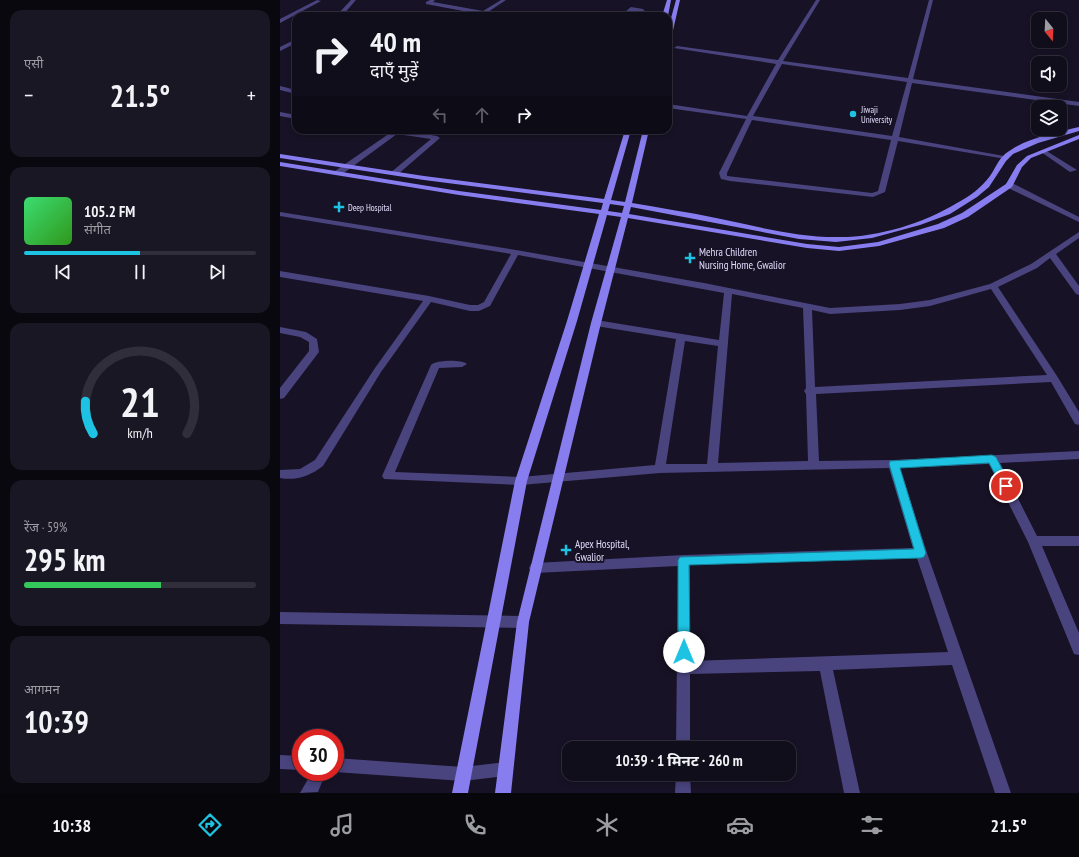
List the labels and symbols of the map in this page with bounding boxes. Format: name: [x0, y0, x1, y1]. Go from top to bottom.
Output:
north arrow: [1031, 12, 1067, 48]
place label: Jiwaji University: [860, 104, 893, 125]
marker: Jiwaji University: [848, 109, 858, 119]
marker: Deep Hospital: [333, 201, 345, 213]
place label: Deep Hospital: [348, 202, 393, 213]
place label: Mehra Children Nursing Home, Gwalior: [699, 245, 786, 272]
marker: Mehra Children Nursing Home, Gwalior: [684, 252, 696, 264]
pin: [989, 469, 1023, 503]
place label: Apex Hospital, Gwalior: [575, 537, 630, 564]
marker: Apex Hospital, Gwalior: [560, 544, 572, 556]
position arrow: [663, 631, 705, 673]
speed limit sign: 30: [292, 729, 344, 781]

